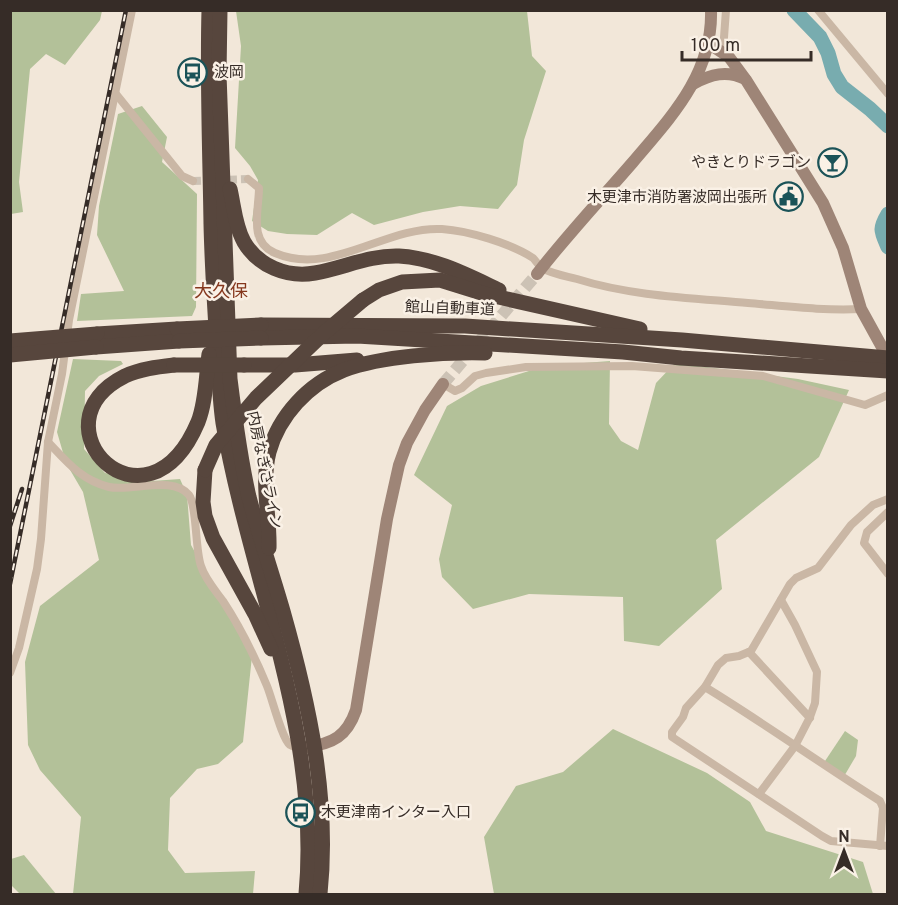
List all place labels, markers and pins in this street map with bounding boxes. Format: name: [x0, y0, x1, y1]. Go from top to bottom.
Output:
bus stop icon: 波岡: [177, 56, 209, 88]
place label: 波岡: [214, 64, 244, 83]
bar icon: やきとりドラゴン: [816, 146, 848, 178]
place label: やきとりドラゴン: [691, 154, 811, 173]
public building icon: 木更津市消防署波岡出張所: [772, 181, 804, 213]
place label: 木更津市消防署波岡出張所: [587, 189, 767, 208]
bus stop icon: 木更津南インター入口: [284, 796, 316, 828]
place label: 木更津南インター入口: [321, 804, 471, 823]

